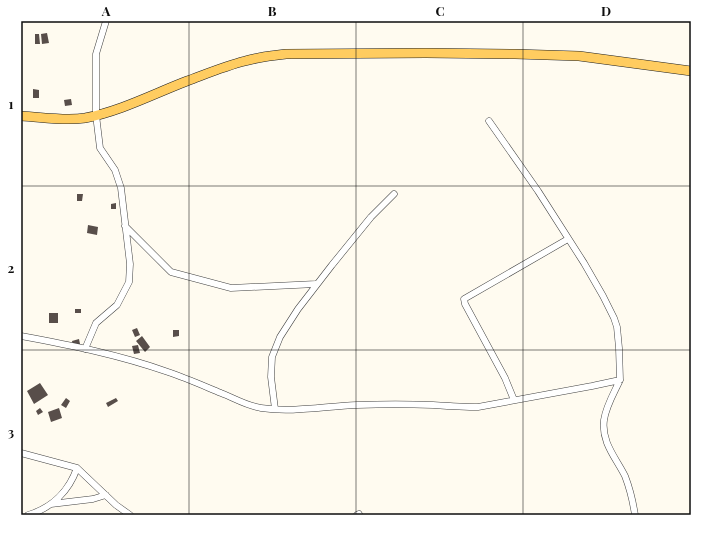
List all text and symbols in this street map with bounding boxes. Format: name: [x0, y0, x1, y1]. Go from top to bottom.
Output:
text: A: [101, 2, 111, 19]
text: B: [268, 2, 277, 19]
text: C: [435, 2, 445, 19]
text: D: [601, 2, 611, 19]
text: 1: [9, 95, 14, 112]
text: 2: [8, 259, 15, 276]
text: 3: [8, 423, 14, 440]

